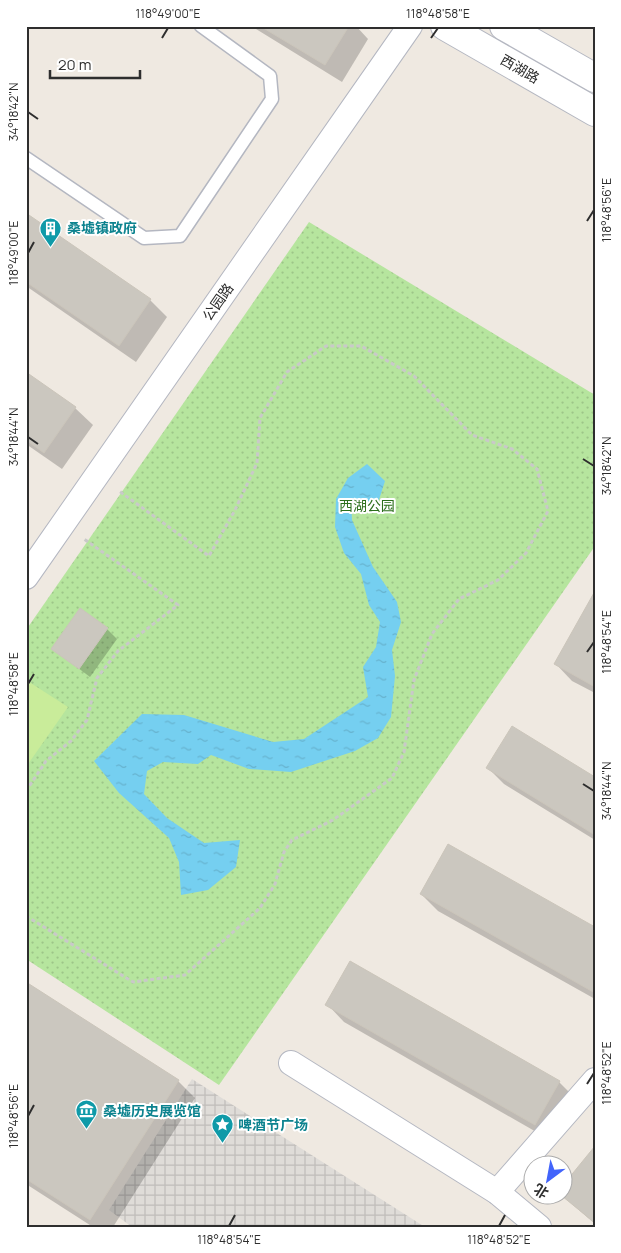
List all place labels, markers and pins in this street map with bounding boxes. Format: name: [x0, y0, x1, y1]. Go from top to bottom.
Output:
building icon: 桑墟镇政府: [39, 216, 63, 247]
place label: 桑墟镇政府: [67, 218, 137, 237]
museum icon: 桑墟历史展览馆: [75, 1099, 99, 1130]
place label: 桑墟历史展览馆: [103, 1101, 201, 1120]
place icon: 啤酒节广场: [210, 1113, 234, 1144]
place label: 啤酒节广场: [238, 1115, 308, 1134]

